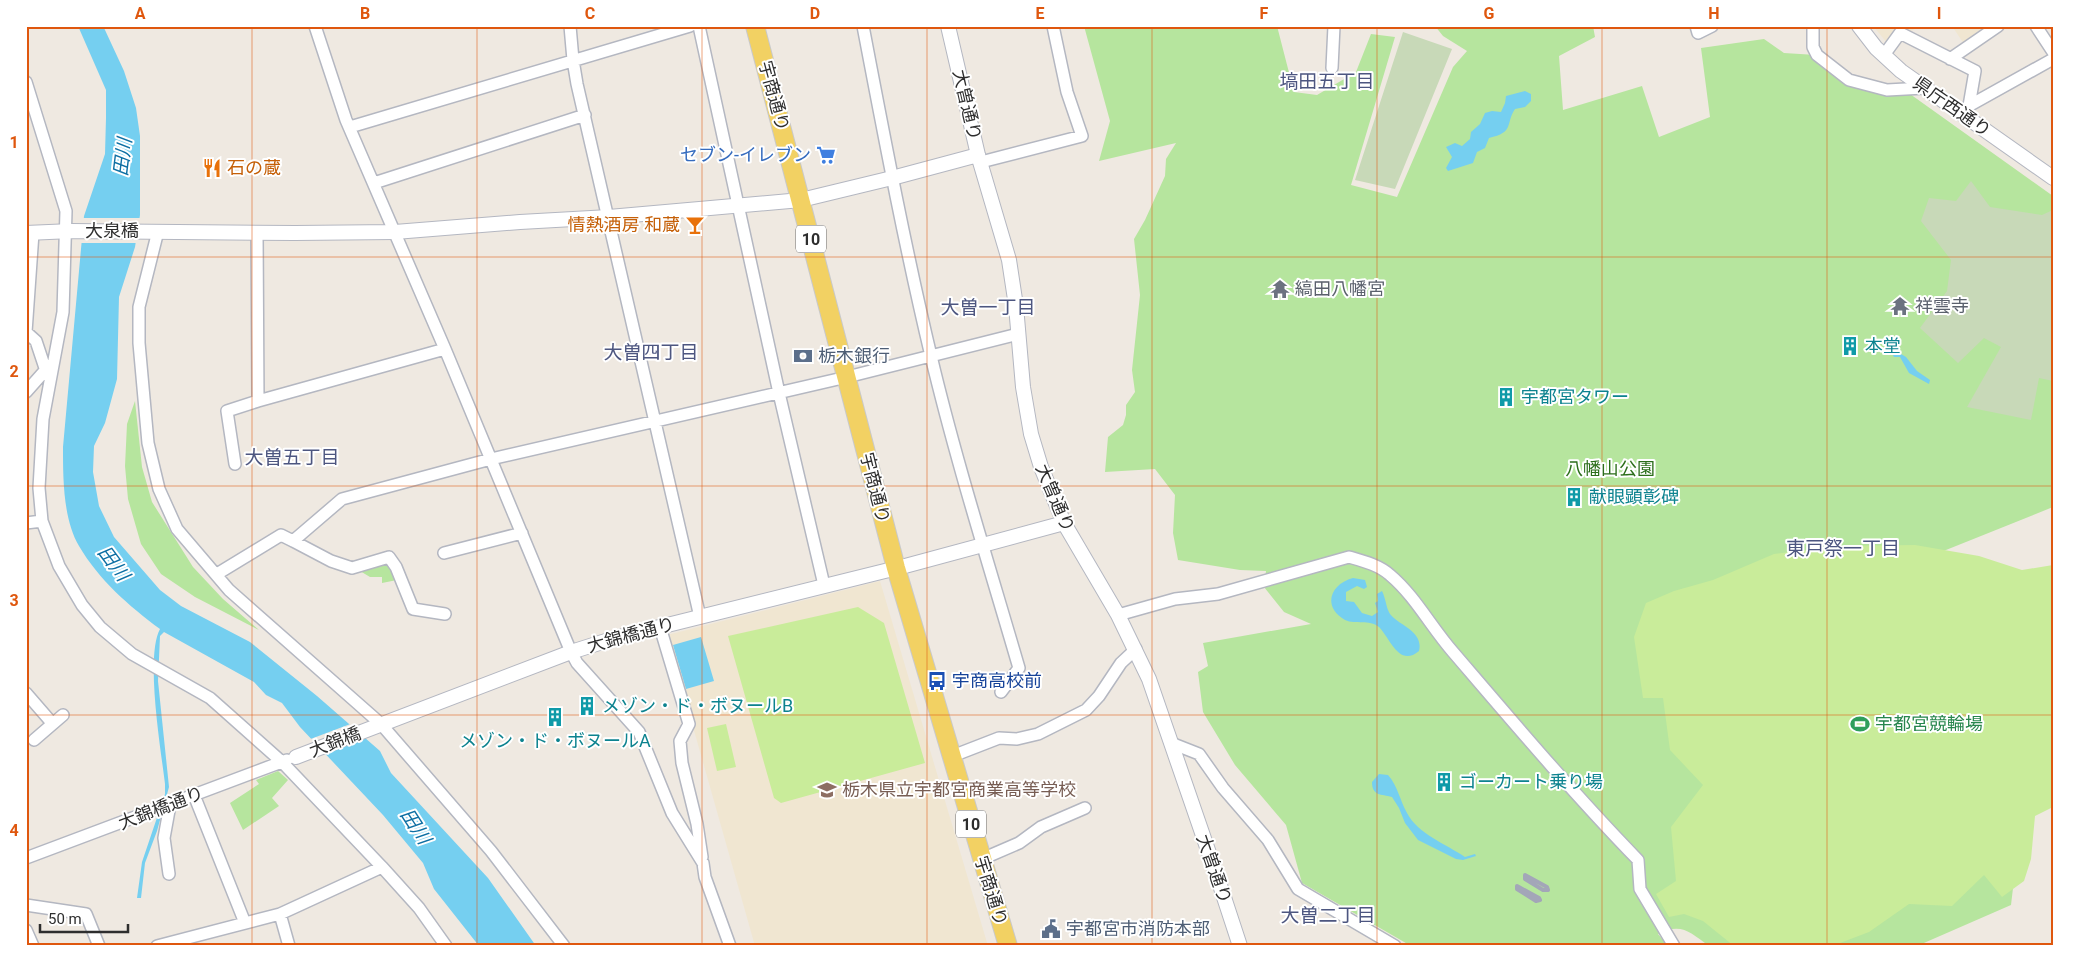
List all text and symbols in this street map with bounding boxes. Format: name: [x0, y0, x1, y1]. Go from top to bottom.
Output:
text: A: [135, 4, 146, 23]
text: B: [360, 4, 370, 23]
text: C: [585, 4, 595, 23]
text: D: [810, 4, 820, 23]
text: E: [1036, 4, 1045, 23]
text: F: [1260, 4, 1269, 23]
text: G: [1484, 4, 1495, 23]
text: H: [1708, 4, 1720, 23]
text: I: [1937, 4, 1941, 23]
street label: 宇商通り: [755, 58, 794, 133]
street label: 大曽通り: [949, 67, 986, 142]
district label: 塙田五丁目: [1279, 70, 1375, 93]
street label: 県庁西通り: [1909, 72, 1995, 141]
text: 1: [9, 133, 19, 152]
water label: 田川: [109, 135, 136, 177]
place label: セブン-イレブン: [680, 144, 811, 165]
supermarket icon: セブン-イレブン: [815, 144, 837, 166]
restaurant icon: 石の蔵: [201, 157, 223, 179]
place label: 石の蔵: [227, 157, 281, 178]
place label: 情熱酒房 和蔵: [568, 214, 680, 235]
bar icon: 情熱酒房 和蔵: [684, 214, 706, 236]
street label: 大泉橋: [85, 220, 139, 241]
road number: 10: [796, 225, 826, 252]
temple icon: 縞田八幡宮: [1269, 278, 1291, 300]
place label: 縞田八幡宮: [1295, 278, 1385, 299]
temple icon: 祥雲寺: [1889, 295, 1911, 317]
place label: 祥雲寺: [1915, 295, 1969, 316]
district label: 大曽一丁目: [940, 296, 1036, 319]
building icon: 本堂: [1839, 335, 1861, 357]
place label: 本堂: [1865, 335, 1901, 356]
district label: 大曽四丁目: [603, 341, 699, 364]
bank icon: 栃木銀行: [792, 345, 814, 367]
place label: 栃木銀行: [818, 345, 890, 366]
text: 2: [9, 362, 19, 381]
building icon: 宇都宮タワー: [1495, 386, 1517, 408]
place label: 宇都宮タワー: [1521, 386, 1629, 407]
district label: 大曽五丁目: [244, 446, 340, 469]
street label: 宇商通り: [857, 450, 894, 525]
park label: 八幡山公園: [1565, 458, 1655, 479]
street label: 大曽通り: [1032, 461, 1079, 535]
building icon: 献眼顕彰碑: [1563, 486, 1585, 508]
place label: 献眼顕彰碑: [1589, 486, 1679, 507]
district label: 東戸祭一丁目: [1786, 537, 1900, 560]
water label: 田川: [93, 541, 135, 587]
text: 3: [9, 591, 19, 610]
street label: 大錦橋通り: [585, 613, 677, 656]
bus stop icon: 宇商高校前: [926, 670, 948, 692]
place label: 宇商高校前: [952, 670, 1042, 691]
building icon: メゾン・ド・ボヌールB: [576, 695, 598, 717]
place label: メゾン・ド・ボヌールB: [602, 695, 793, 716]
building icon: メゾン・ド・ボヌールA: [544, 706, 566, 728]
sports icon: 宇都宮競輪場: [1849, 713, 1871, 735]
place label: 宇都宮競輪場: [1875, 713, 1983, 734]
street label: 大錦橋: [306, 722, 364, 761]
place label: メゾン・ド・ボヌールA: [459, 730, 651, 751]
building icon: ゴーカート乗り場: [1433, 771, 1455, 793]
place label: ゴーカート乗り場: [1459, 771, 1603, 792]
school or university icon: 栃木県立宇都宮商業高等学校: [816, 779, 838, 801]
place label: 栃木県立宇都宮商業高等学校: [842, 779, 1076, 800]
street label: 大錦橋通り: [115, 782, 207, 833]
water label: 田川: [396, 804, 437, 850]
road number: 10: [956, 811, 986, 838]
text: 4: [9, 821, 19, 840]
street label: 大曽通り: [1193, 831, 1236, 906]
street label: 宇商通り: [971, 853, 1012, 928]
scale bar: [40, 902, 128, 934]
district label: 大曽二丁目: [1280, 904, 1376, 927]
text: 50 m: [48, 910, 82, 928]
public building icon: 宇都宮市消防本部: [1040, 918, 1062, 940]
place label: 宇都宮市消防本部: [1066, 918, 1210, 939]

